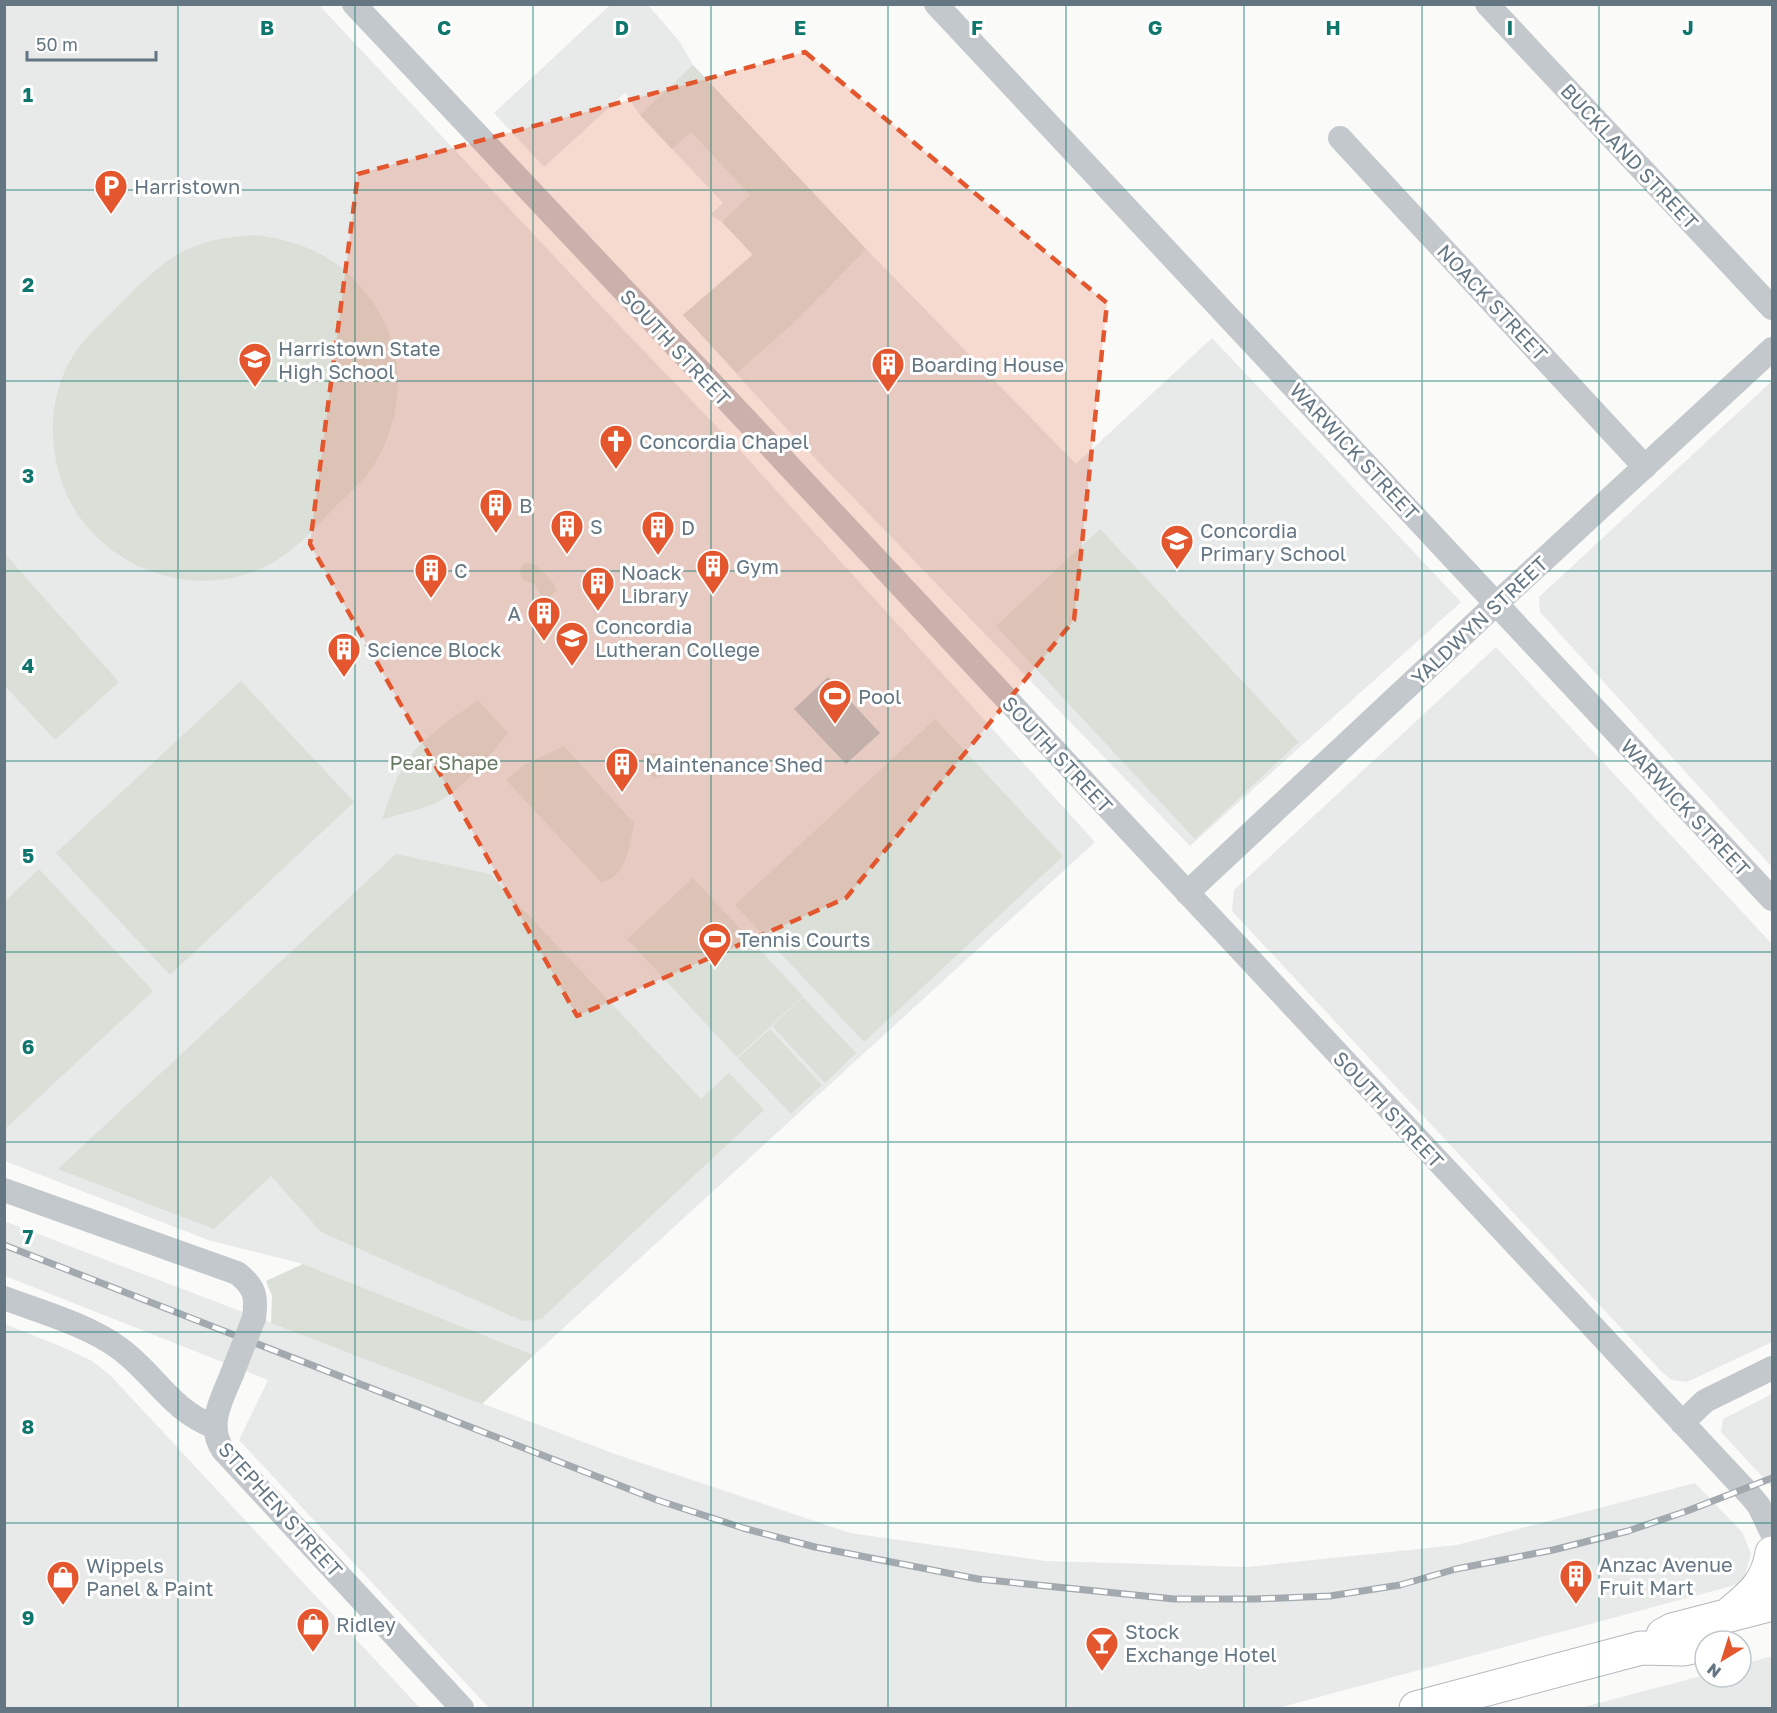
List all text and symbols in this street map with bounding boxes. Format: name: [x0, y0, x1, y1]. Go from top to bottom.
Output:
text: B: [260, 15, 274, 39]
text: C: [437, 15, 451, 39]
text: D: [615, 15, 629, 39]
text: E: [794, 15, 806, 39]
text: F: [971, 15, 983, 39]
text: G: [1148, 15, 1162, 39]
text: H: [1325, 15, 1341, 39]
text: I: [1507, 15, 1513, 39]
text: J: [1682, 15, 1694, 39]
scale bar: [27, 24, 156, 62]
text: 50 m: [36, 33, 78, 55]
street label: BUCKLAND STREET: [1556, 78, 1704, 234]
text: 1: [23, 82, 33, 106]
parking icon: Harristown: [93, 168, 129, 215]
place label: Harristown: [134, 174, 240, 198]
street label: NOACK STREET: [1433, 239, 1553, 365]
text: 2: [22, 272, 34, 296]
street label: SOUTH STREET: [616, 284, 736, 410]
place label: Harristown State High School: [278, 336, 440, 383]
school or university icon: Harristown State High School: [237, 341, 273, 388]
building icon: Boarding House: [870, 346, 906, 393]
place label: Boarding House: [911, 352, 1064, 376]
street label: WARWICK STREET: [1285, 378, 1425, 524]
church icon: Concordia Chapel: [598, 423, 634, 470]
place label: Concordia Chapel: [639, 429, 809, 453]
text: 3: [22, 463, 34, 487]
building icon: B: [478, 487, 514, 534]
place label: B: [519, 493, 532, 517]
building icon: S: [549, 508, 585, 555]
building icon: D: [640, 509, 676, 556]
place label: S: [590, 514, 603, 538]
place label: D: [681, 515, 695, 539]
place label: Concordia Primary School: [1200, 518, 1346, 565]
school or university icon: Concordia Primary School: [1159, 523, 1195, 570]
building icon: Gym: [695, 548, 731, 595]
street label: YALDWYN STREET: [1406, 551, 1552, 689]
building icon: C: [413, 552, 449, 599]
place label: Gym: [736, 554, 779, 578]
place label: C: [454, 558, 468, 582]
place label: Noack Library: [621, 560, 689, 607]
building icon: Noack Library: [580, 565, 616, 612]
building icon: A: [526, 595, 562, 642]
place label: A: [508, 601, 521, 625]
place label: Concordia Lutheran College: [595, 614, 760, 661]
school or university icon: Concordia Lutheran College: [554, 620, 590, 667]
building icon: Science Block: [326, 631, 362, 678]
place label: Science Block: [367, 637, 501, 661]
text: 4: [22, 653, 34, 677]
sports icon: Pool: [817, 678, 853, 725]
place label: Pool: [858, 684, 901, 708]
street label: SOUTH STREET: [998, 691, 1118, 817]
street label: WARWICK STREET: [1616, 734, 1756, 880]
building icon: Maintenance Shed: [604, 746, 640, 793]
park label: Pear Shape: [390, 750, 498, 774]
place label: Maintenance Shed: [645, 752, 823, 776]
text: 5: [22, 843, 34, 867]
sports icon: Tennis Courts: [697, 921, 733, 968]
place label: Tennis Courts: [738, 927, 870, 951]
text: 6: [22, 1034, 34, 1058]
street label: SOUTH STREET: [1329, 1046, 1449, 1172]
text: 7: [23, 1224, 34, 1248]
text: 8: [22, 1414, 34, 1438]
street label: STEPHEN STREET: [214, 1437, 348, 1581]
place label: Anzac Avenue Fruit Mart: [1599, 1552, 1733, 1599]
place label: Wippels Panel & Paint: [86, 1553, 214, 1600]
building icon: Anzac Avenue Fruit Mart: [1558, 1558, 1594, 1605]
shop icon: Wippels Panel & Paint: [45, 1559, 81, 1606]
text: 9: [22, 1605, 34, 1629]
shop icon: Ridley: [295, 1606, 331, 1653]
place label: Ridley: [336, 1612, 396, 1636]
place label: Stock Exchange Hotel: [1125, 1619, 1277, 1666]
bar icon: Stock Exchange Hotel: [1084, 1625, 1120, 1672]
north arrow: [1693, 1629, 1753, 1689]
text: N: [1703, 1659, 1725, 1682]

